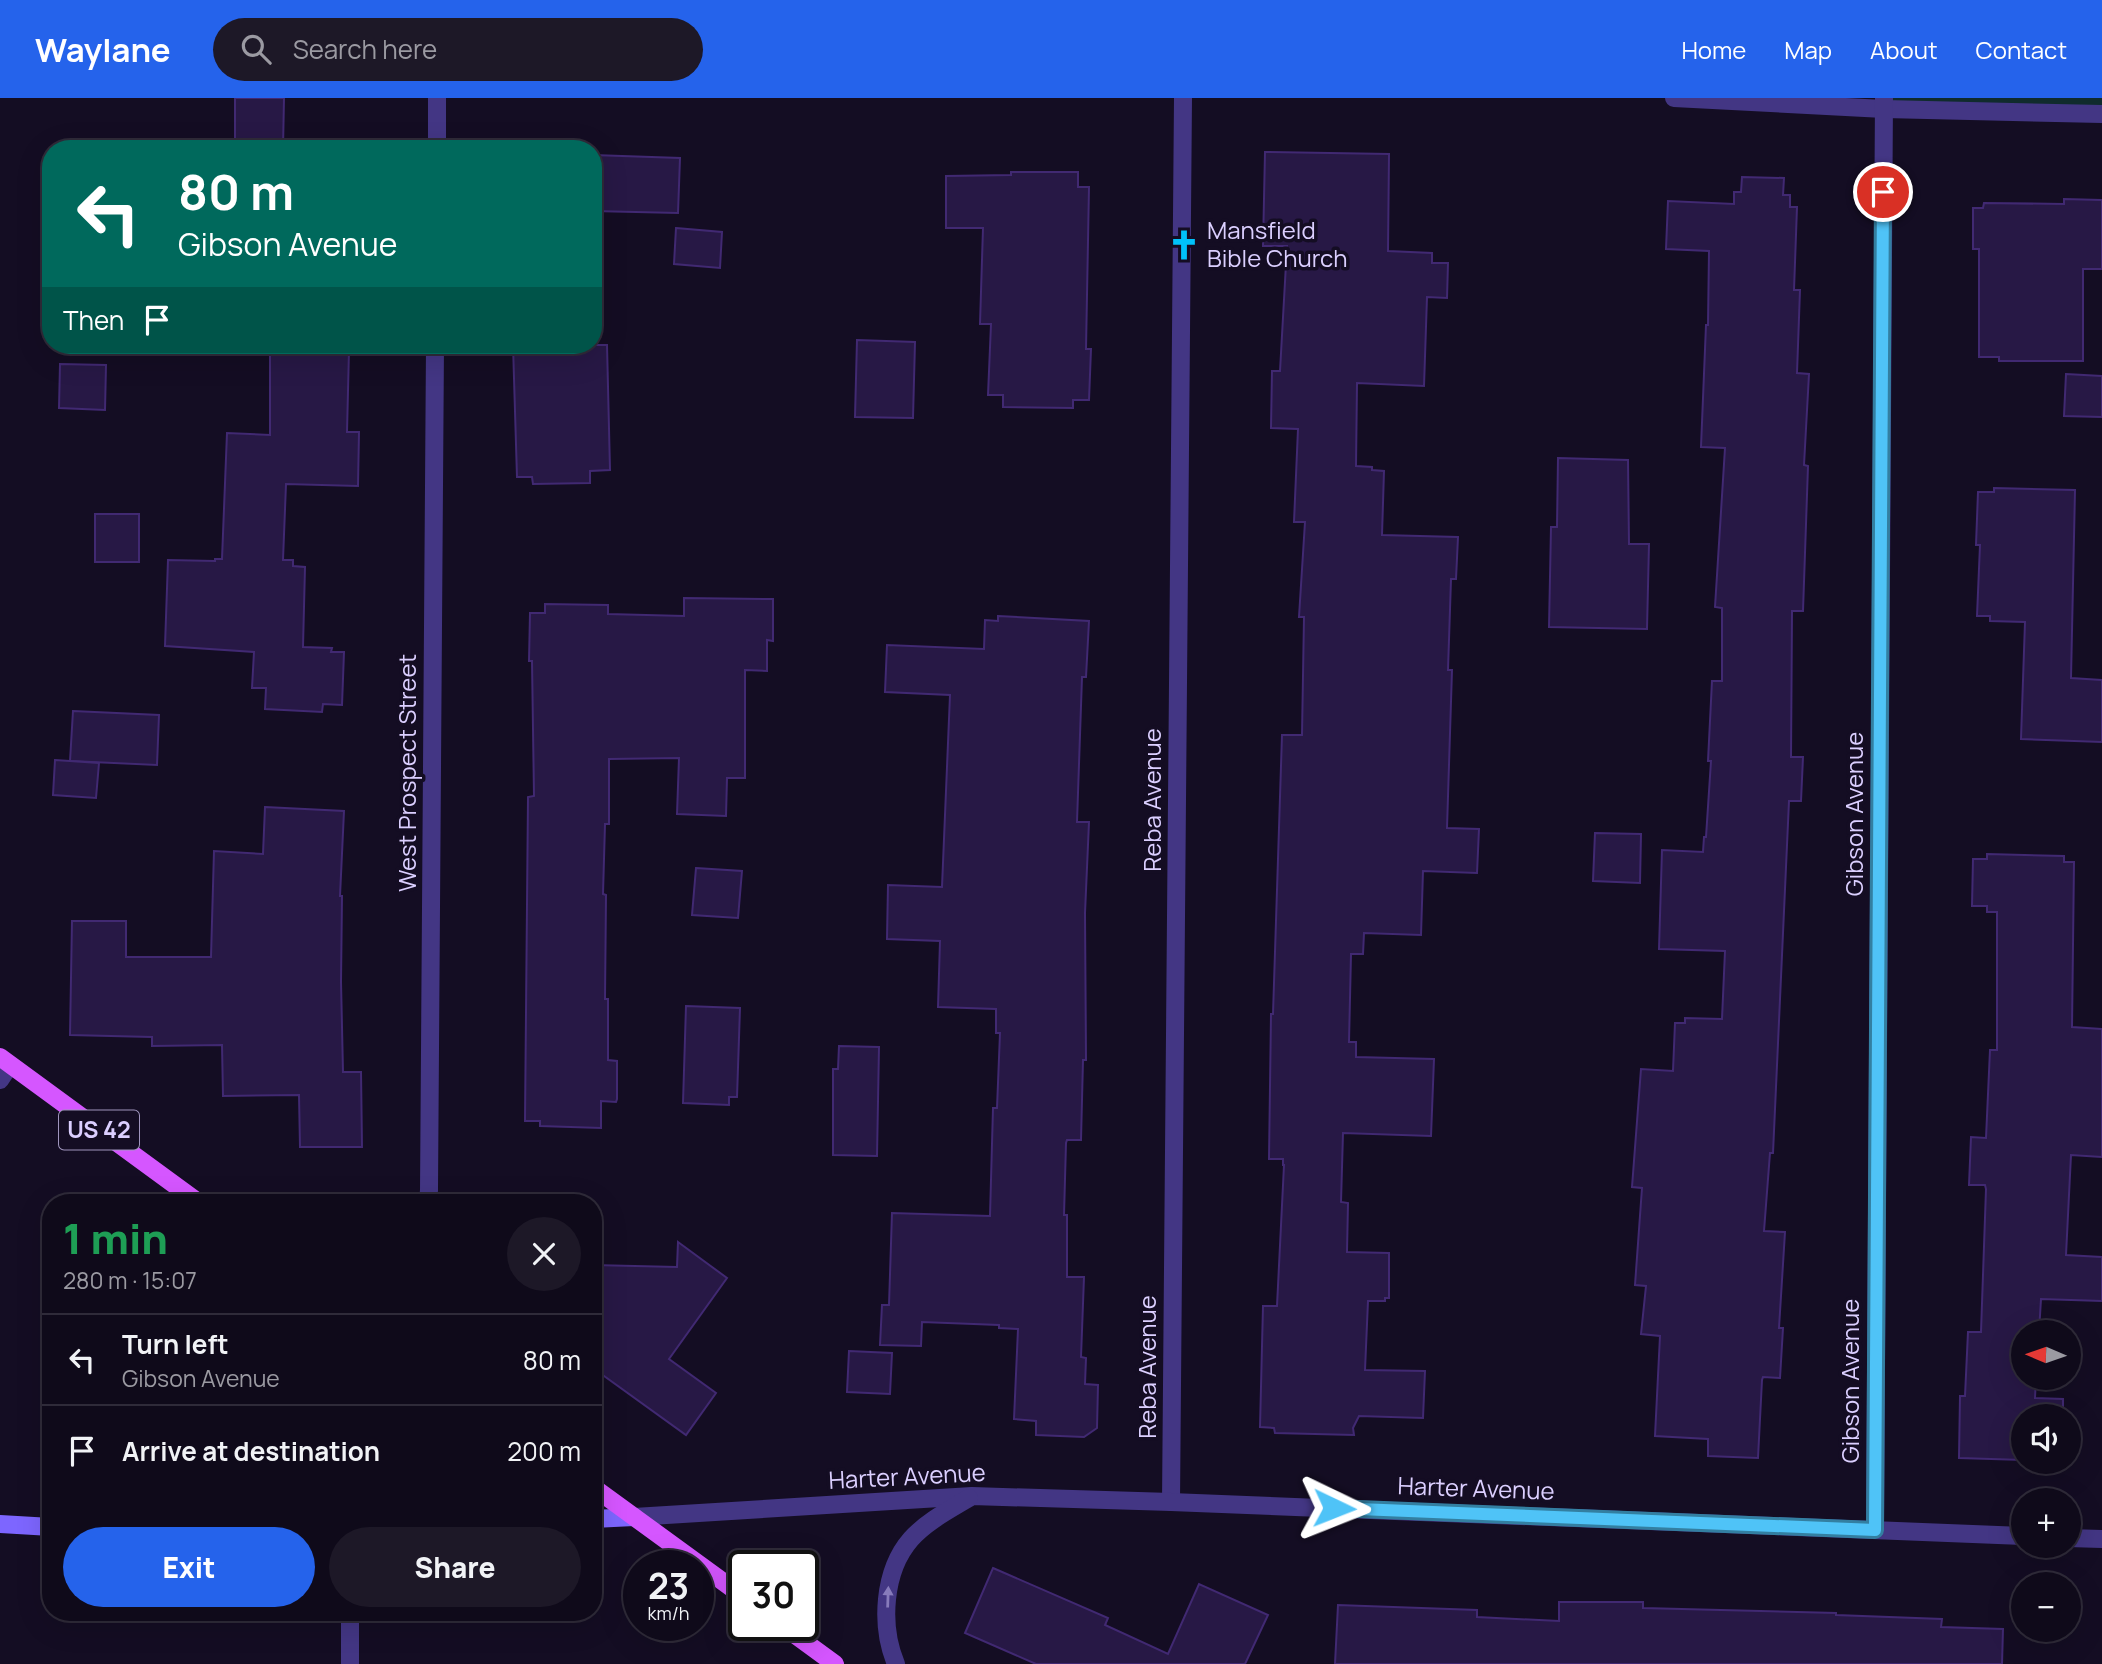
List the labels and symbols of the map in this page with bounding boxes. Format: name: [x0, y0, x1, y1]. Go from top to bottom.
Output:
pin: [1853, 162, 1913, 222]
place label: Mansfield Bible Church: [1207, 213, 1348, 274]
church icon: Mansfield Bible Church: [1167, 228, 1201, 262]
street label: West Prospect Street: [390, 654, 423, 892]
street label: Reba Avenue: [1135, 728, 1168, 872]
street label: Gibson Avenue: [1837, 732, 1870, 896]
road number: US 42: [59, 1110, 139, 1149]
street label: Reba Avenue: [1130, 1295, 1163, 1439]
street label: Gibson Avenue: [1833, 1299, 1866, 1463]
north arrow: [2011, 1320, 2081, 1390]
street label: Harter Avenue: [828, 1455, 986, 1496]
street label: Harter Avenue: [1397, 1468, 1555, 1507]
position arrow: [1297, 1471, 1371, 1545]
speed limit sign: 30: [728, 1550, 819, 1641]
one-way arrow: [883, 1586, 894, 1608]

